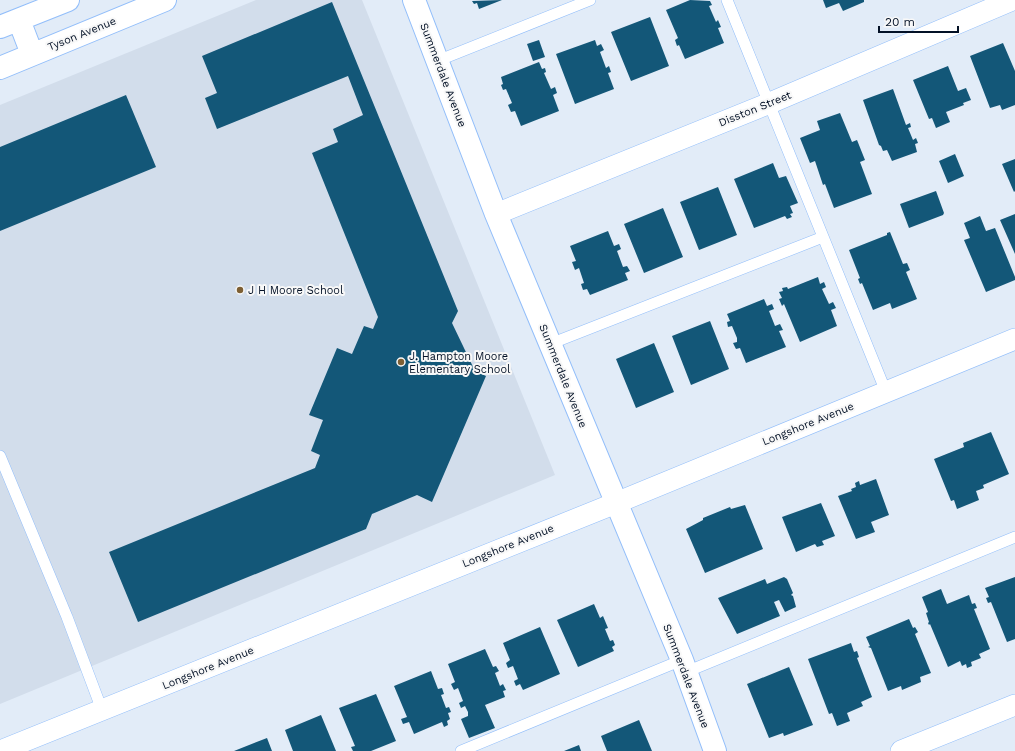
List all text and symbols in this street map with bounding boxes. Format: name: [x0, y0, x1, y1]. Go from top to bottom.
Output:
scale bar: [879, 8, 958, 34]
street label: Tyson Avenue: [46, 14, 118, 54]
text: 20 m: [885, 15, 915, 29]
street label: Summerdale Avenue: [417, 21, 469, 129]
street label: Disston Street: [717, 88, 794, 130]
place label: J H Moore School: [248, 284, 344, 297]
marker: J H Moore School: [235, 285, 245, 295]
street label: Summerdale Avenue: [536, 322, 590, 430]
place label: J. Hampton Moore Elementary School: [409, 350, 511, 376]
marker: J. Hampton Moore Elementary School: [396, 357, 406, 367]
street label: Longshore Avenue: [760, 400, 856, 448]
street label: Longshore Avenue: [460, 522, 556, 570]
street label: Summerdale Avenue: [660, 622, 712, 730]
street label: Longshore Avenue: [160, 644, 256, 692]

